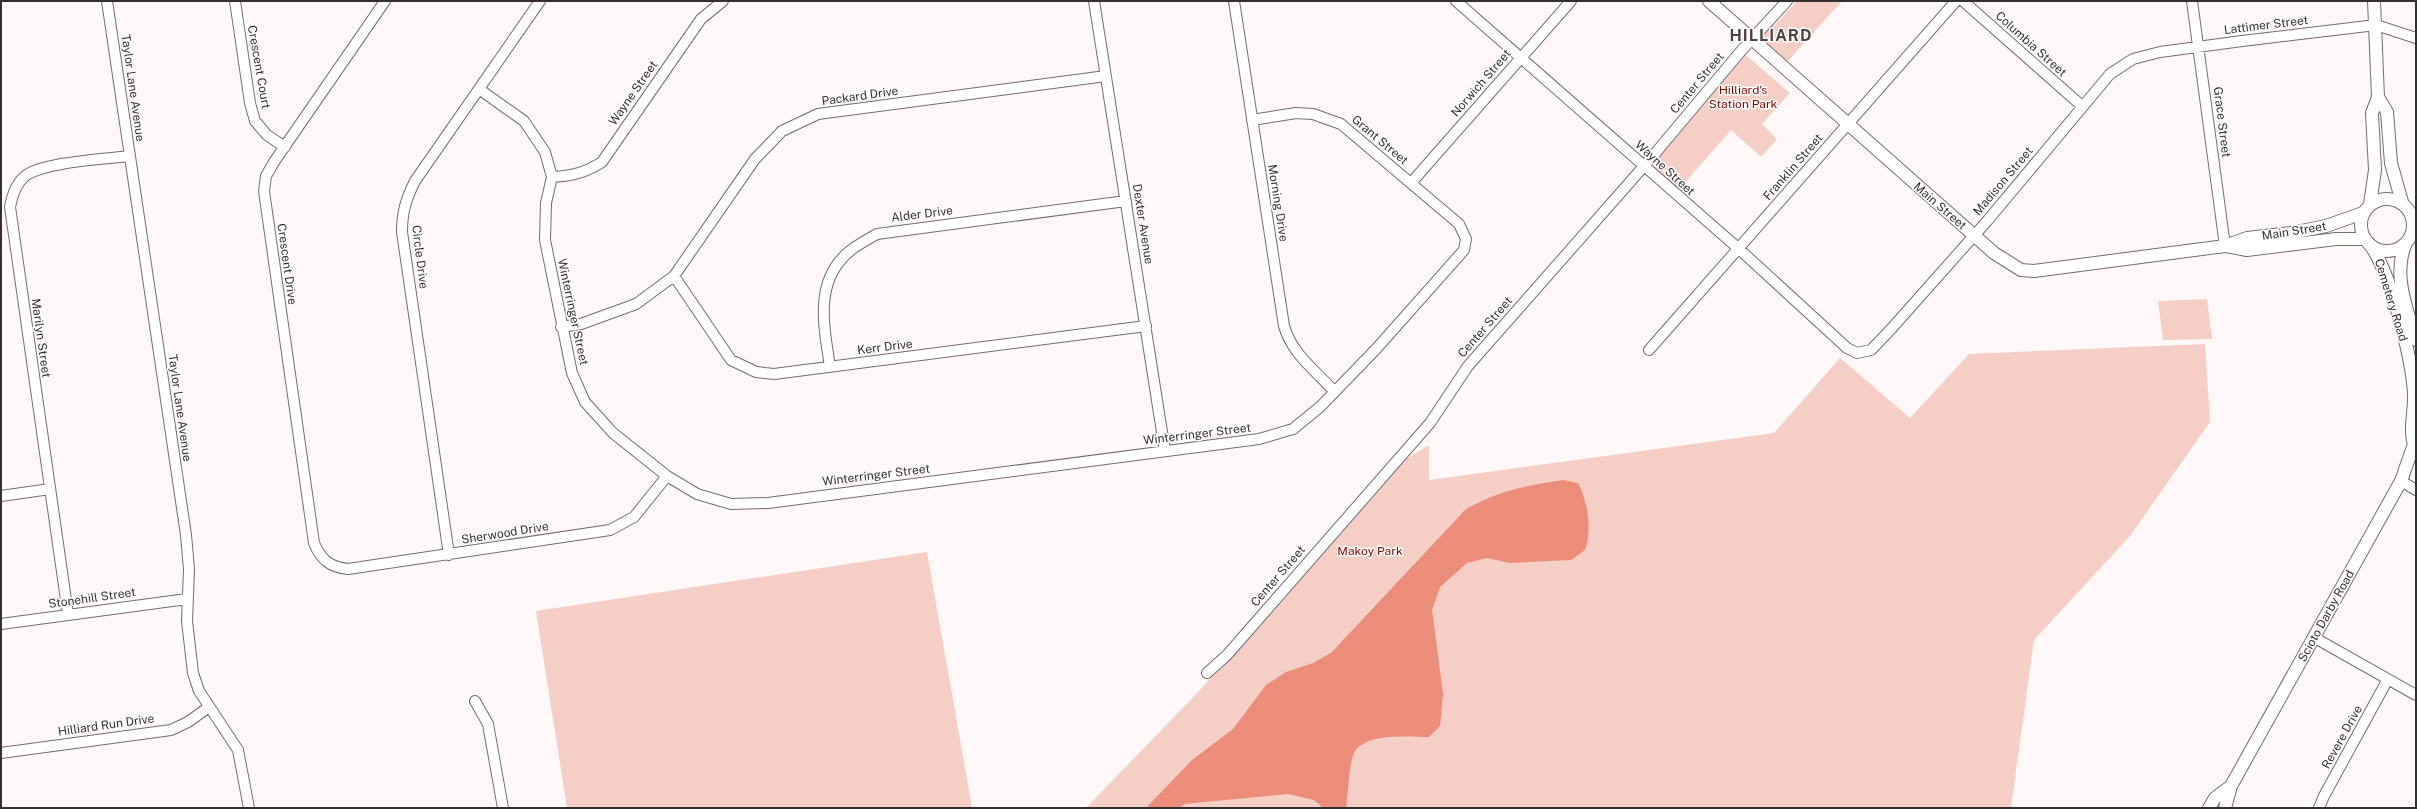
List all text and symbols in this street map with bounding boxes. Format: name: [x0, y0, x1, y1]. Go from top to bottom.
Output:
street label: Columbia Street: [1993, 8, 2070, 80]
street label: Lattimer Street: [2223, 13, 2309, 37]
street label: Crescent Court: [245, 24, 273, 110]
district label: HILLIARD: [1730, 26, 1812, 45]
street label: Taylor Lane Avenue: [119, 33, 147, 143]
street label: Norwich Street: [1448, 46, 1514, 119]
street label: Center Street: [1667, 49, 1727, 116]
street label: Wayne Street: [606, 58, 661, 128]
park label: Hilliard's Station Park: [1709, 83, 1778, 111]
street label: Packard Drive: [821, 84, 899, 108]
street label: Grace Street: [2211, 86, 2233, 158]
street label: Grant Street: [1349, 112, 1411, 168]
street label: Franklin Street: [1760, 131, 1826, 203]
street label: Wayne Street: [1632, 138, 1698, 199]
street label: Madison Street: [1970, 144, 2036, 218]
street label: Morning Drive: [1265, 163, 1291, 243]
street label: Main Street: [1911, 179, 1969, 233]
street label: Dexter Avenue: [1130, 183, 1156, 265]
street label: Alder Drive: [890, 203, 954, 225]
street label: Main Street: [2261, 219, 2328, 243]
street label: Crescent Drive: [274, 222, 300, 306]
street label: Circle Drive: [409, 224, 431, 290]
street label: Winterringer Street: [555, 257, 591, 367]
street label: Cemetery Road: [2372, 257, 2410, 343]
street label: Center Street: [1455, 294, 1515, 360]
street label: Marilyn Street: [29, 298, 54, 379]
street label: Kerr Drive: [857, 337, 914, 357]
street label: Taylor Lane Avenue: [166, 353, 194, 463]
street label: Winterringer Street: [1142, 420, 1252, 448]
street label: Winterringer Street: [821, 461, 931, 489]
street label: Sherwood Drive: [460, 519, 550, 547]
street label: Center Street: [1248, 543, 1308, 609]
park label: Makoy Park: [1337, 544, 1403, 558]
street label: Scioto Darby Road: [2295, 568, 2357, 664]
street label: Stonehill Street: [48, 585, 137, 611]
street label: Revere Drive: [2319, 703, 2365, 771]
street label: Hilliard Run Drive: [57, 711, 155, 739]

